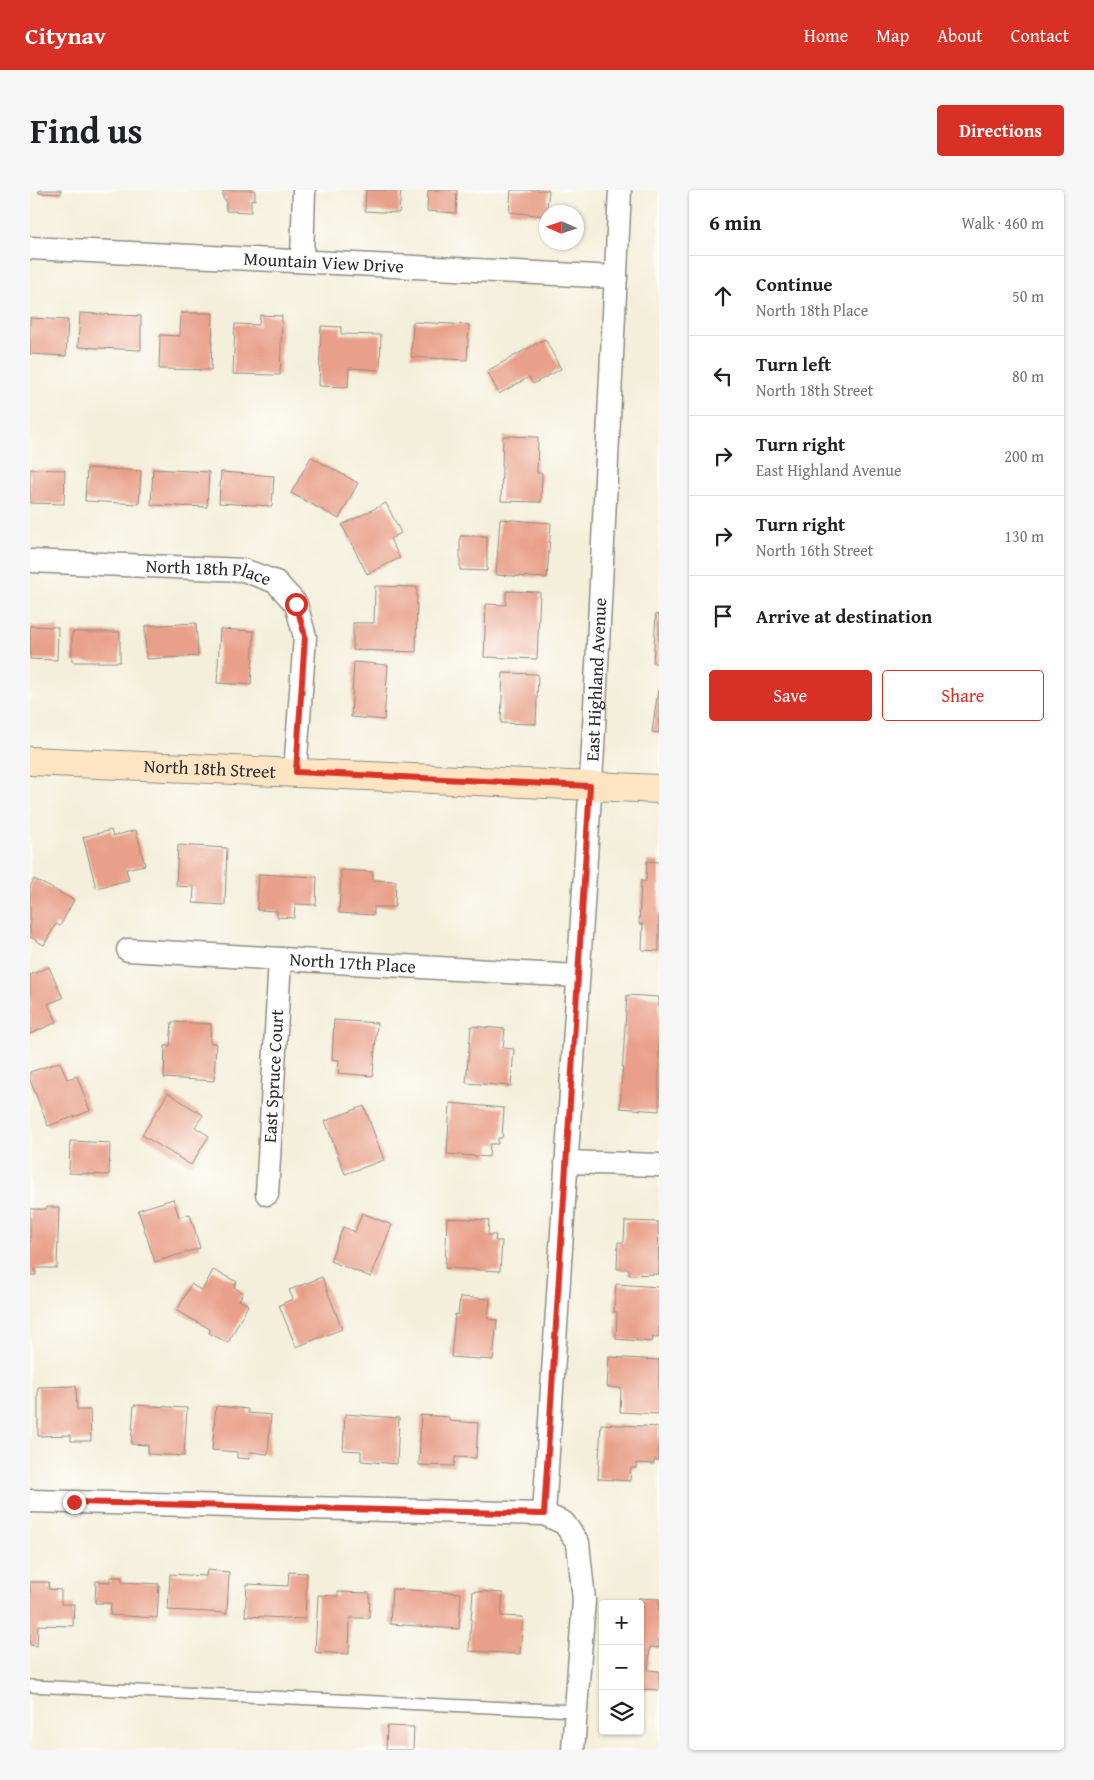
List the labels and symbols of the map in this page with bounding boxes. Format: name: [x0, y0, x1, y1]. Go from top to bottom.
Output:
north arrow: [539, 205, 584, 250]
street label: Mountain View Drive: [243, 245, 404, 279]
street label: North 18th Place: [145, 552, 275, 592]
route start: [285, 593, 308, 616]
street label: East Highland Avenue: [578, 597, 613, 762]
street label: North 18th Street: [143, 752, 277, 785]
street label: North 17th Place: [289, 945, 416, 980]
street label: East Spruce Court: [256, 1008, 290, 1144]
route end: [63, 1491, 86, 1514]

